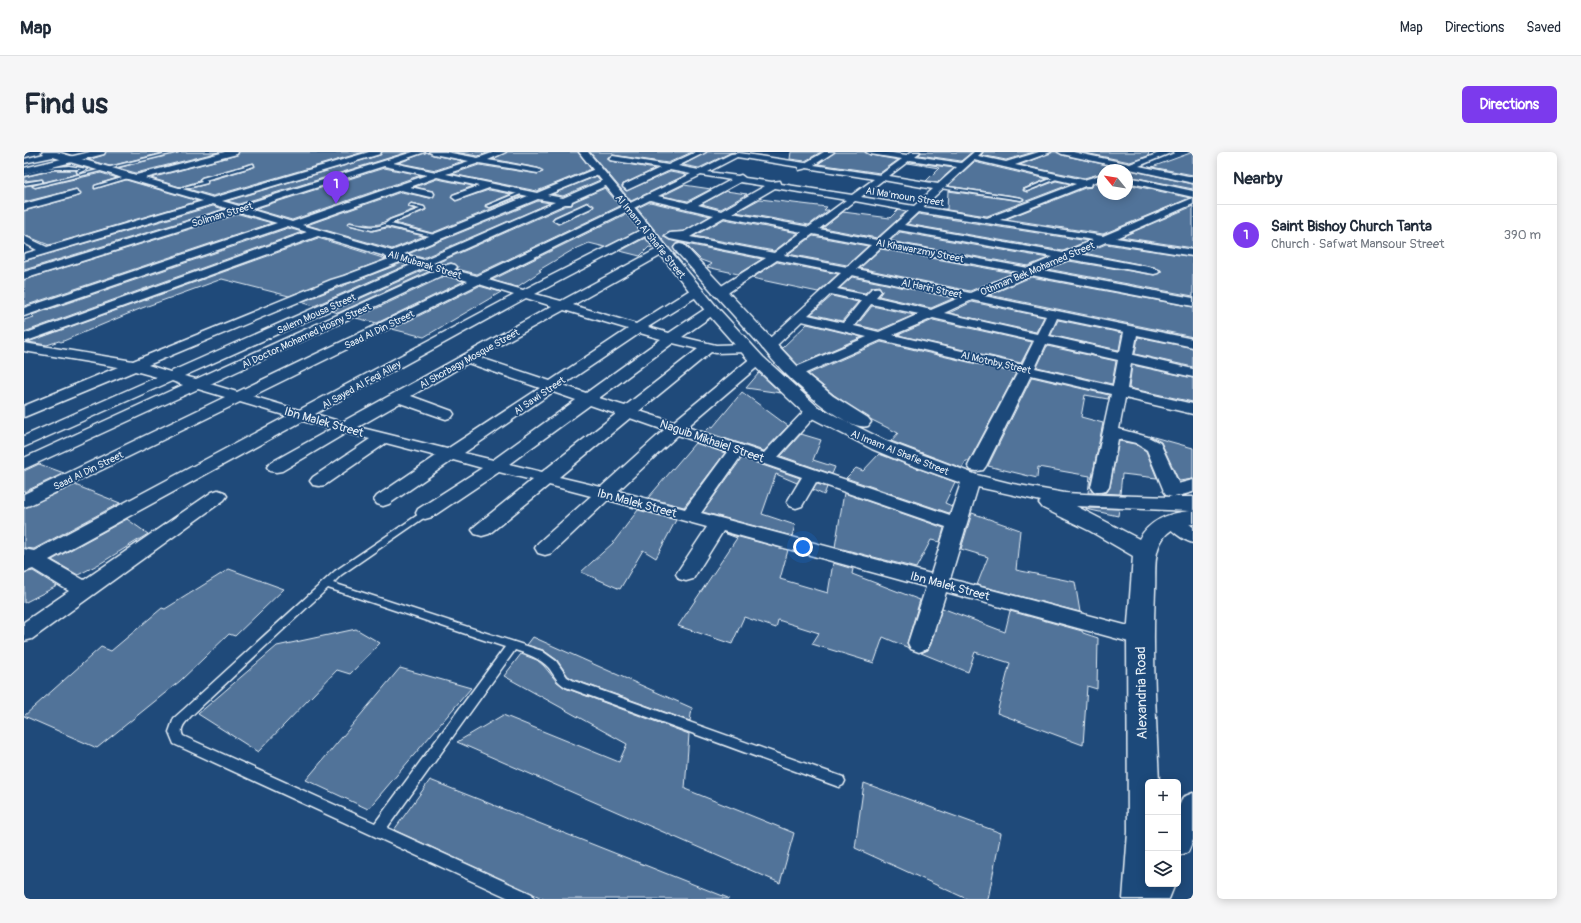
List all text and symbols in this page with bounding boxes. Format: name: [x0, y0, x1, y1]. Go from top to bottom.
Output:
text: Map: [20, 16, 51, 40]
text: Map: [1400, 19, 1423, 36]
text: Directions: [1445, 19, 1504, 36]
text: Saved: [1526, 19, 1561, 36]
button: Directions: [1462, 86, 1557, 123]
text: Find us: [24, 87, 108, 122]
north arrow: [1097, 164, 1133, 200]
text: Nearby: [1233, 168, 1282, 189]
pin: 1: [323, 171, 349, 204]
street label: Al Ma'moun Street: [865, 185, 946, 209]
street label: Al Imam Al Shafie Street: [613, 192, 688, 282]
street label: Soliman Street: [190, 200, 255, 230]
text: Saint Bishoy Church Tanta: [1271, 217, 1432, 236]
text: 1: [1243, 227, 1249, 243]
text: 390 m: [1504, 227, 1541, 243]
text: Church · Safwat Mansour Street: [1271, 236, 1444, 252]
street label: Al Khawarzmy Street: [875, 237, 966, 266]
street label: Othman Bek Mohamed Street: [978, 239, 1097, 298]
street label: Ali Mubarak Street: [386, 248, 464, 282]
street label: Al Hariri Street: [900, 277, 964, 301]
street label: Salem Mousa Street: [275, 291, 358, 337]
street label: Al Doctor Mohamed Hosny Street: [240, 300, 374, 371]
street label: Saad Al Din Street: [343, 307, 417, 352]
street label: Al Shorbagy Mosque Street: [417, 326, 522, 391]
street label: Al Motnby Street: [959, 349, 1033, 377]
street label: Al Sayed Al Feqi Alley: [320, 358, 404, 412]
street label: Al Sawi Street: [512, 374, 568, 417]
street label: Ibn Malek Street: [282, 404, 365, 441]
street label: Naguib Mikhaiel Street: [658, 417, 766, 466]
street label: Al Imam Al Shafie Street: [849, 428, 951, 478]
street label: Saad Al Din Street: [52, 448, 126, 493]
street label: Ibn Malek Street: [595, 486, 678, 521]
your location: [793, 537, 813, 557]
street label: Ibn Malek Street: [908, 569, 991, 604]
street label: Alexandria Road: [1132, 646, 1151, 740]
map controls: [1145, 779, 1181, 887]
button: +: [1145, 779, 1181, 815]
button: −: [1145, 815, 1181, 851]
button: layers: [1145, 851, 1181, 887]

